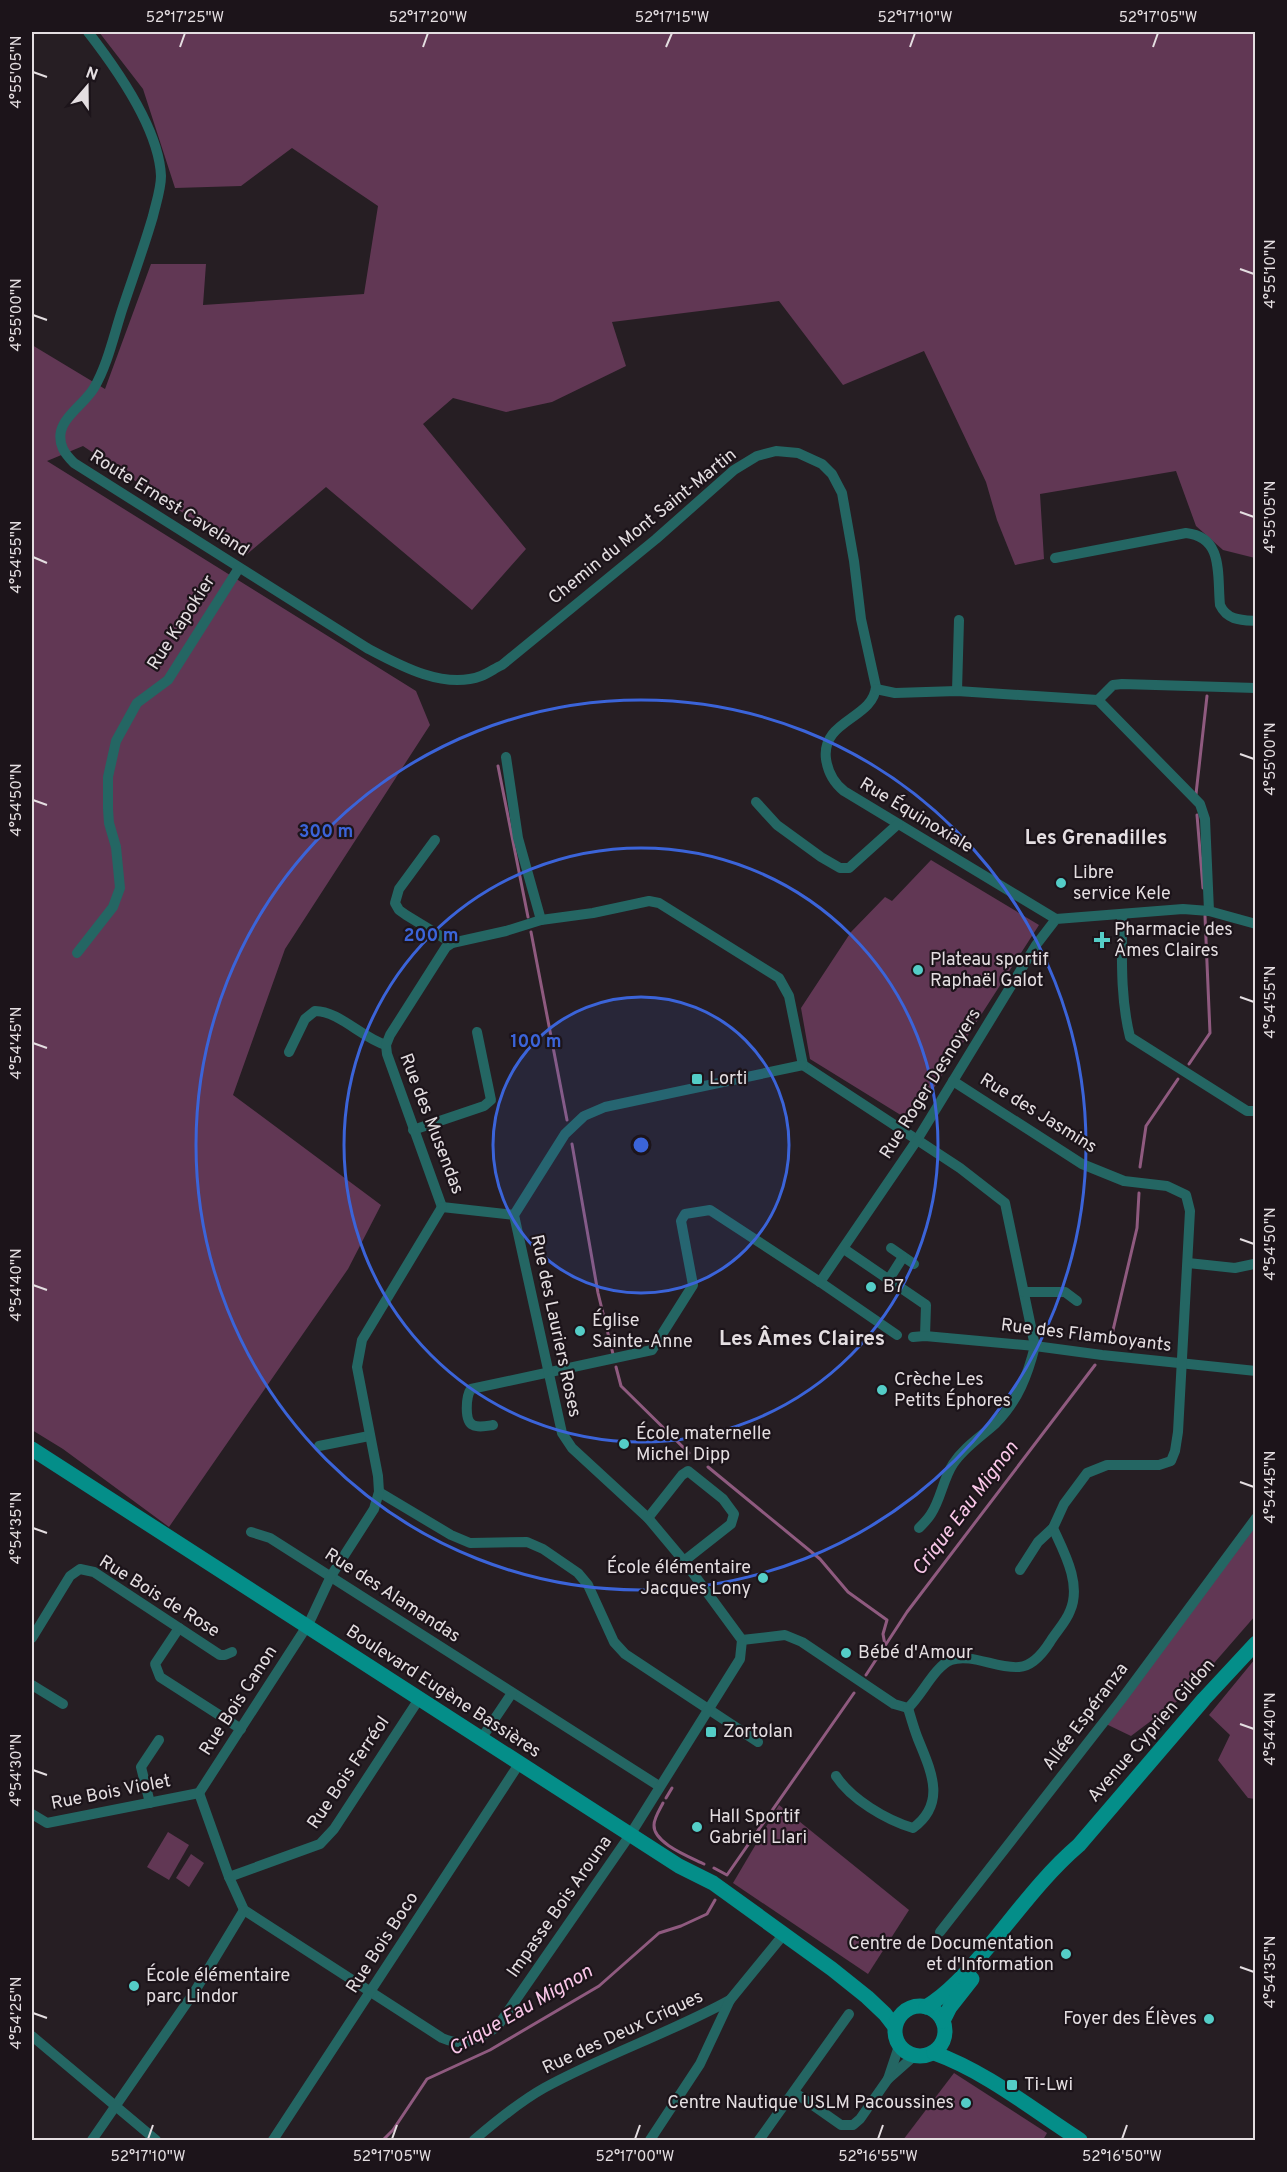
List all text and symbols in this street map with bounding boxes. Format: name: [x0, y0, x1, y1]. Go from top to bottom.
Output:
text: 52°17'25"W: [146, 9, 224, 28]
text: 52°17'20"W: [389, 9, 467, 28]
text: 52°17'15"W: [635, 9, 709, 28]
text: 52°17'10"W: [878, 9, 953, 28]
text: 52°17'05"W: [1119, 9, 1197, 28]
text: 4°55'05"N: [8, 36, 27, 108]
north arrow: [57, 57, 117, 117]
text: N: [83, 63, 100, 86]
text: 4°55'10"N: [1262, 239, 1281, 309]
text: 4°55'00"N: [8, 278, 27, 352]
street label: Chemin du Mont Saint-Martin: [544, 444, 742, 610]
street label: Route Ernest Caveland: [85, 446, 253, 562]
text: 4°55'05"N: [1262, 481, 1281, 553]
text: 4°54'55"N: [8, 521, 27, 593]
street label: Rue Kapokier: [143, 571, 221, 675]
text: 4°55'00"N: [1262, 722, 1281, 796]
text: 4°54'50"N: [8, 763, 27, 837]
street label: Rue Équinoxiale: [855, 771, 978, 859]
text: 300 m: [299, 821, 353, 844]
district label: Les Grenadilles: [1025, 826, 1167, 852]
place label: Libre service Kele: [1073, 862, 1171, 906]
marker: Libre service Kele: [1054, 876, 1068, 890]
place label: Pharmacie des Âmes Claires: [1114, 919, 1233, 963]
text: 200 m: [403, 925, 459, 948]
marker: Pharmacie des Âmes Claires: [1095, 933, 1109, 947]
place label: Plateau sportif Raphaël Galot: [930, 949, 1048, 993]
marker: Plateau sportif Raphaël Galot: [911, 963, 925, 977]
text: 4°54'55"N: [1262, 966, 1281, 1038]
street label: Rue Roger Desnoyers: [875, 1004, 987, 1164]
text: 4°54'45"N: [8, 1007, 27, 1079]
text: 100 m: [510, 1031, 562, 1054]
street label: Rue des Musendas: [394, 1050, 468, 1198]
place label: Lorti: [709, 1068, 747, 1091]
street label: Rue des Jasmins: [975, 1069, 1101, 1159]
marker: Lorti: [690, 1072, 704, 1086]
centre of rings: [631, 1135, 651, 1155]
text: 4°54'50"N: [1262, 1207, 1281, 1281]
street label: Rue des Lauriers Roses: [524, 1233, 586, 1419]
text: 4°54'40"N: [8, 1248, 27, 1322]
place label: B7: [883, 1276, 904, 1299]
marker: B7: [864, 1280, 878, 1294]
place label: Église Sainte-Anne: [592, 1308, 693, 1354]
street label: Rue des Flamboyants: [999, 1314, 1173, 1358]
marker: Église Sainte-Anne: [573, 1324, 587, 1338]
district label: Les Âmes Claires: [719, 1325, 885, 1353]
place label: Crèche Les Petits Éphores: [894, 1369, 1011, 1413]
marker: Crèche Les Petits Éphores: [875, 1383, 889, 1397]
place label: École maternelle Michel Dipp: [636, 1421, 771, 1467]
water label: Crique Eau Mignon: [907, 1436, 1025, 1582]
marker: École maternelle Michel Dipp: [617, 1437, 631, 1451]
text: 4°54'45"N: [1262, 1451, 1281, 1523]
text: 4°54'35"N: [8, 1492, 27, 1564]
street label: Rue des Alamandas: [320, 1544, 464, 1648]
street label: Rue Bois de Rose: [94, 1551, 224, 1643]
place label: École élémentaire Jacques Lony: [607, 1555, 751, 1601]
marker: École élémentaire Jacques Lony: [756, 1571, 770, 1585]
street label: Boulevard Eugène Bassières: [341, 1620, 545, 1764]
street label: Rue Bois Canon: [195, 1642, 283, 1760]
place label: Bébé d'Amour: [858, 1642, 973, 1665]
marker: Bébé d'Amour: [839, 1646, 853, 1660]
street label: Avenue Cyprien Gildon: [1083, 1654, 1221, 1808]
street label: Allée Espéranza: [1038, 1658, 1134, 1776]
text: 4°54'40"N: [1262, 1692, 1281, 1766]
street label: Rue Bois Ferréol: [303, 1712, 395, 1834]
place label: Zortolan: [723, 1721, 793, 1744]
marker: Zortolan: [704, 1725, 718, 1739]
text: 4°54'30"N: [8, 1734, 27, 1806]
street label: Rue Bois Violet: [49, 1770, 173, 1816]
place label: Hall Sportif Gabriel Llari: [709, 1806, 807, 1850]
marker: Hall Sportif Gabriel Llari: [690, 1820, 704, 1834]
street label: Impasse Bois Arouna: [502, 1831, 618, 1983]
street label: Rue Bois Boco: [342, 1888, 424, 1998]
place label: Centre de Documentation et d'Information: [848, 1933, 1054, 1977]
text: 4°54'35"N: [1262, 1936, 1281, 2008]
marker: Centre de Documentation et d'Information: [1059, 1947, 1073, 1961]
water label: Crique Eau Mignon: [444, 1959, 598, 2063]
place label: École élémentaire parc Lindor: [146, 1963, 290, 2009]
text: 4°54'25"N: [8, 1977, 27, 2049]
marker: École élémentaire parc Lindor: [127, 1979, 141, 1993]
street label: Rue des Deux Criques: [539, 1986, 707, 2080]
place label: Foyer des Élèves: [1063, 2006, 1197, 2031]
marker: Foyer des Élèves: [1202, 2012, 1216, 2026]
place label: Ti-Lwi: [1024, 2074, 1073, 2097]
marker: Ti-Lwi: [1005, 2078, 1019, 2092]
place label: Centre Nautique USLM Pacoussines: [667, 2092, 954, 2115]
marker: Centre Nautique USLM Pacoussines: [959, 2096, 973, 2110]
text: 52°17'10"W: [111, 2148, 186, 2167]
text: 52°17'05"W: [353, 2148, 431, 2167]
text: 52°17'00"W: [596, 2148, 674, 2167]
text: 52°16'55"W: [838, 2148, 918, 2167]
text: 52°16'50"W: [1082, 2148, 1162, 2167]

